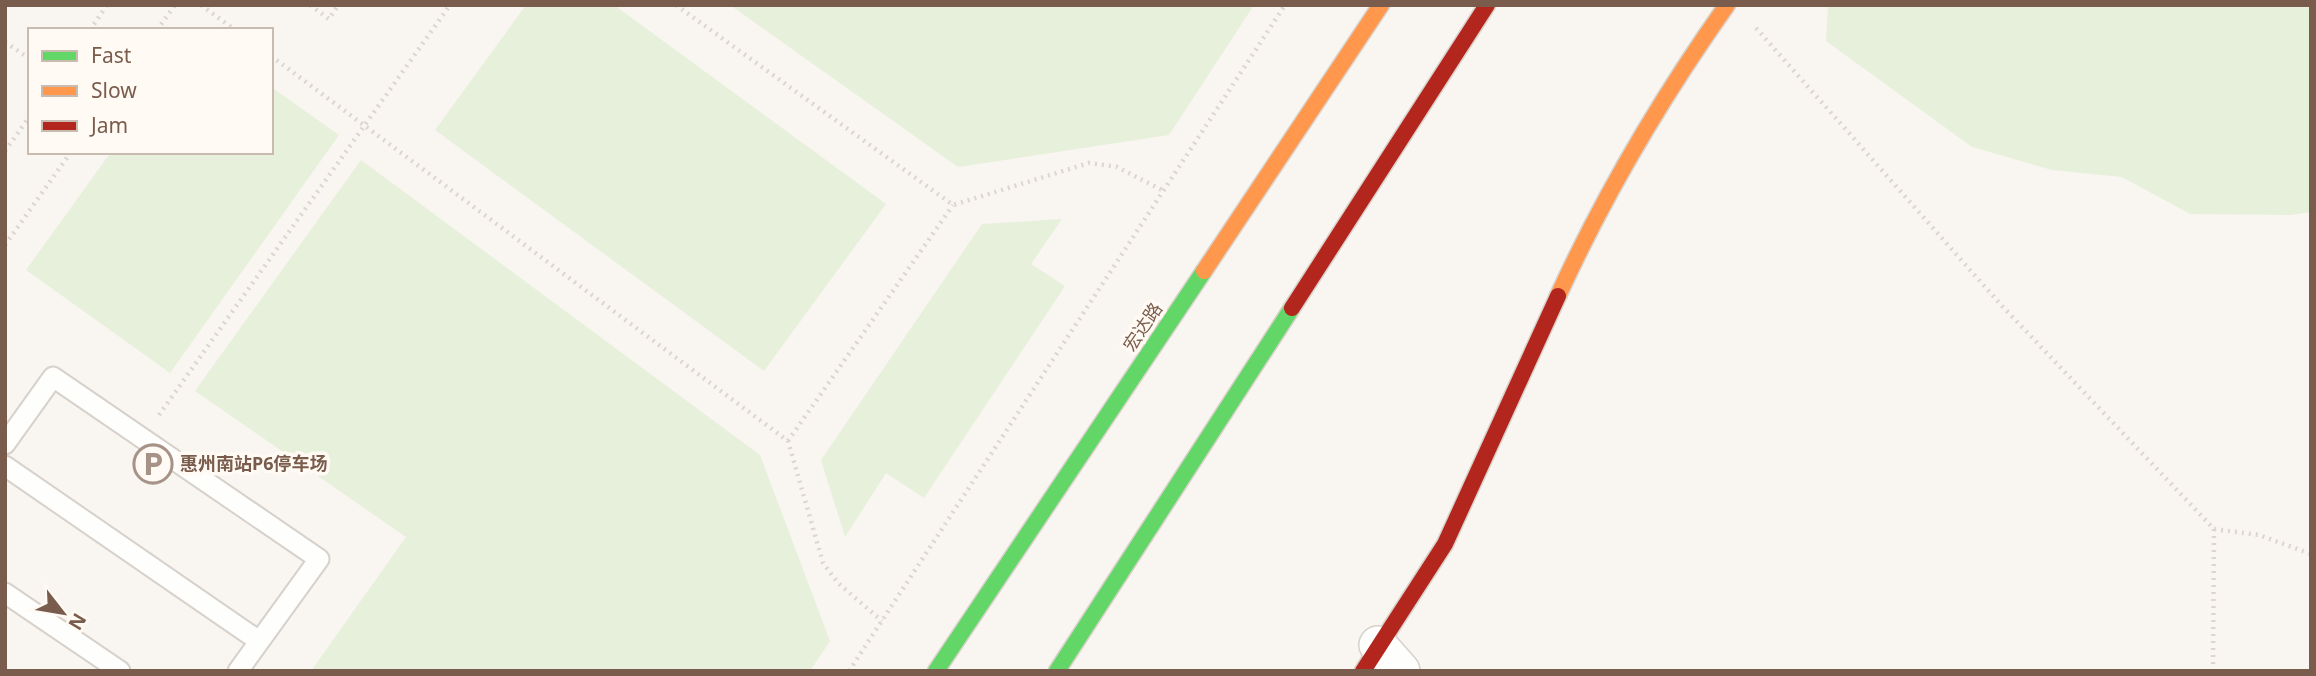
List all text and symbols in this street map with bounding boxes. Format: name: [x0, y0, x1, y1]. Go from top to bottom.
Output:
legend: [28, 28, 273, 154]
text: Fast: [91, 41, 132, 69]
text: Slow: [91, 76, 137, 104]
text: Jam: [89, 111, 128, 139]
street label: 宏达路: [1117, 297, 1167, 356]
parking icon: 惠州南站P6停车场: [132, 443, 174, 485]
place label: 惠州南站P6停车场: [180, 451, 327, 475]
north arrow: [28, 578, 98, 648]
text: N: [62, 608, 93, 635]

